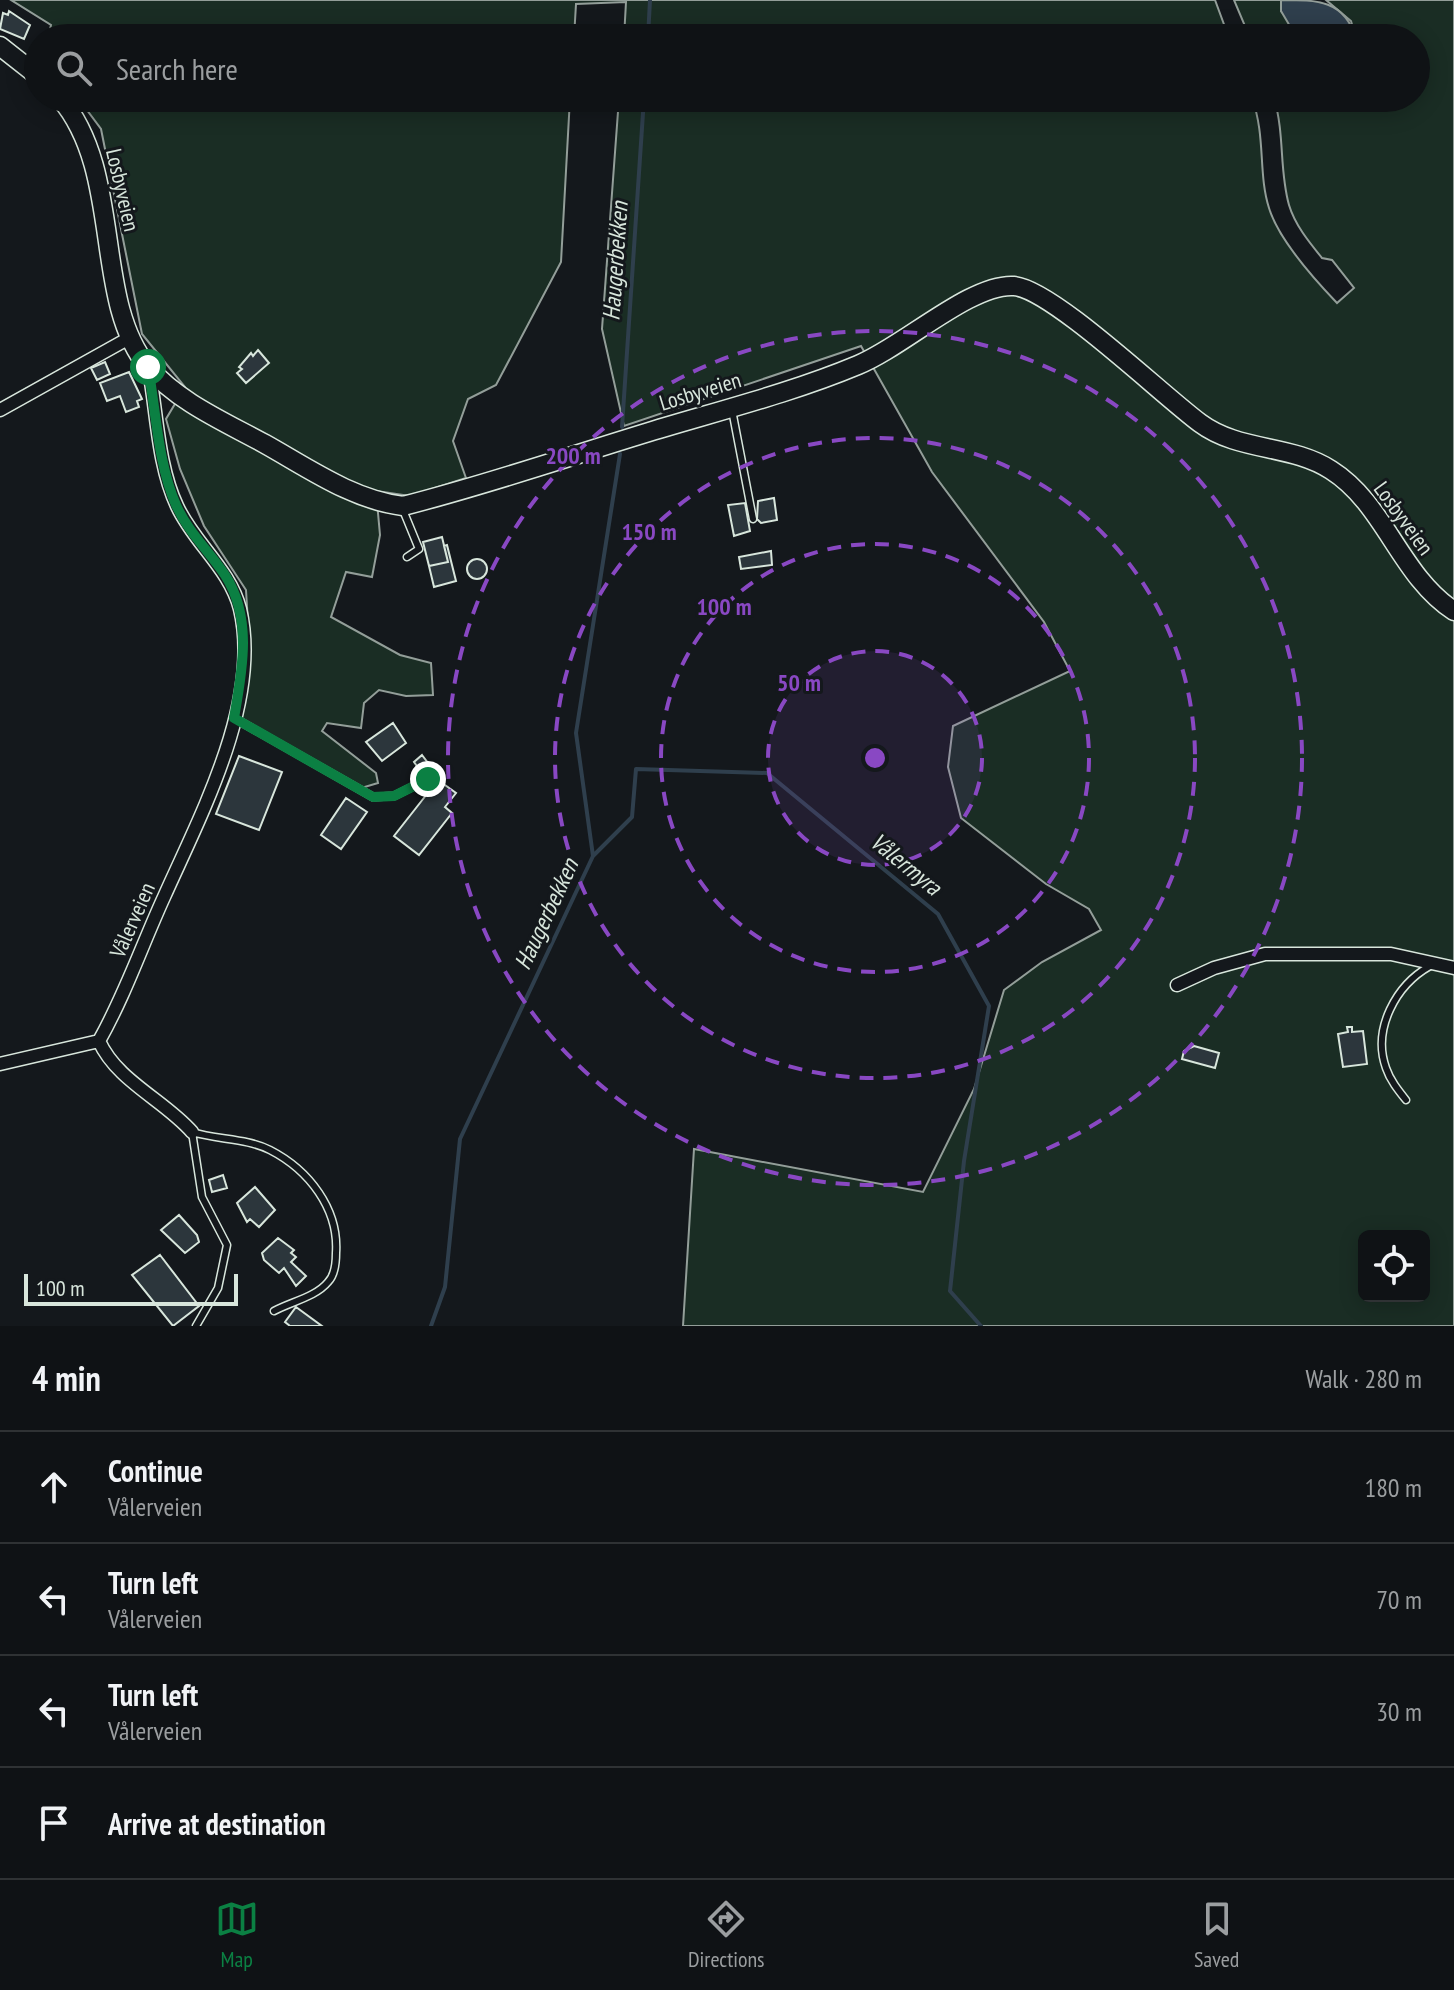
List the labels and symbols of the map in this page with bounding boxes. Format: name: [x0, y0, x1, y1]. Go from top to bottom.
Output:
street label: Losbyveien: [100, 146, 146, 234]
water label: Haugerbekken: [595, 199, 635, 321]
route start: [130, 349, 166, 385]
street label: Losbyveien: [656, 365, 744, 417]
text: 200 m: [545, 440, 601, 471]
street label: Losbyveien: [1368, 476, 1440, 560]
text: 150 m: [621, 516, 677, 547]
text: 100 m: [696, 591, 752, 622]
text: 50 m: [777, 667, 821, 698]
centre of rings: [861, 744, 889, 772]
route end: [410, 761, 446, 797]
water label: Vålermyra: [864, 826, 949, 903]
water label: Haugerbekken: [507, 852, 586, 974]
street label: Vålerveien: [103, 878, 161, 963]
scale bar: [24, 1270, 238, 1306]

